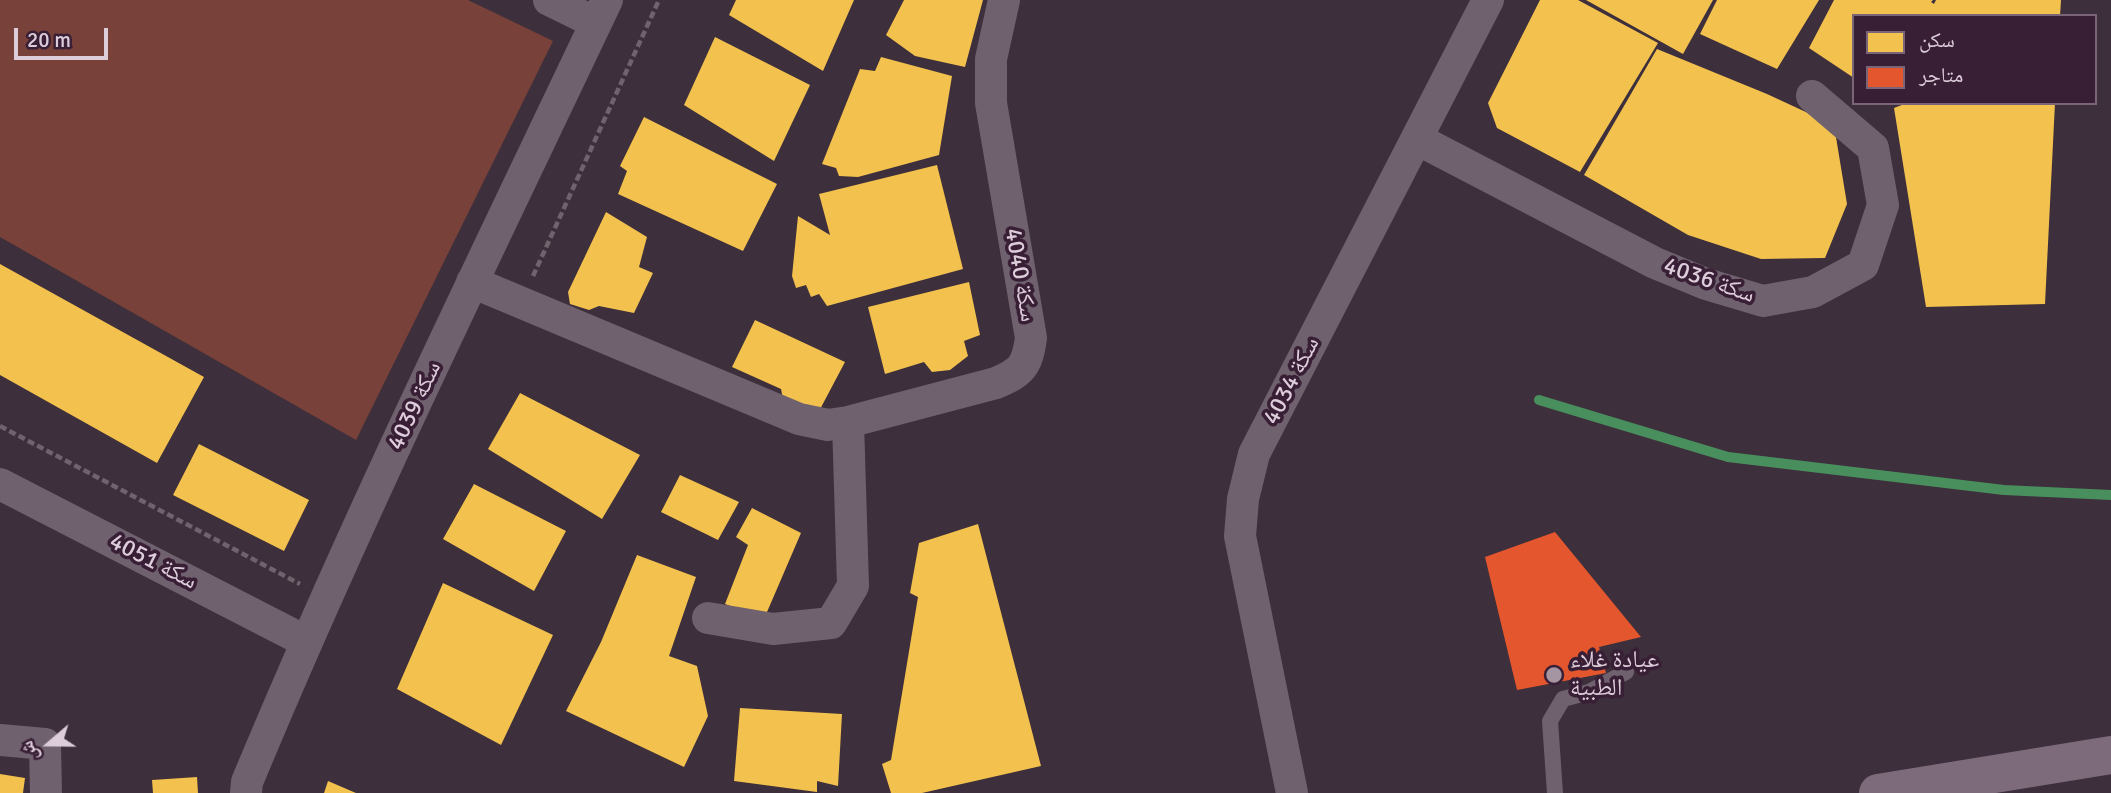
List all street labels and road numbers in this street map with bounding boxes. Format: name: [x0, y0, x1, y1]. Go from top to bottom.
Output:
street label: سكة 4040: [998, 226, 1042, 324]
street label: سكة 4036: [1660, 252, 1758, 310]
street label: سكة 4034: [1258, 332, 1326, 430]
street label: سكة 4039: [382, 357, 448, 455]
street label: سكة 4051: [104, 528, 202, 596]

